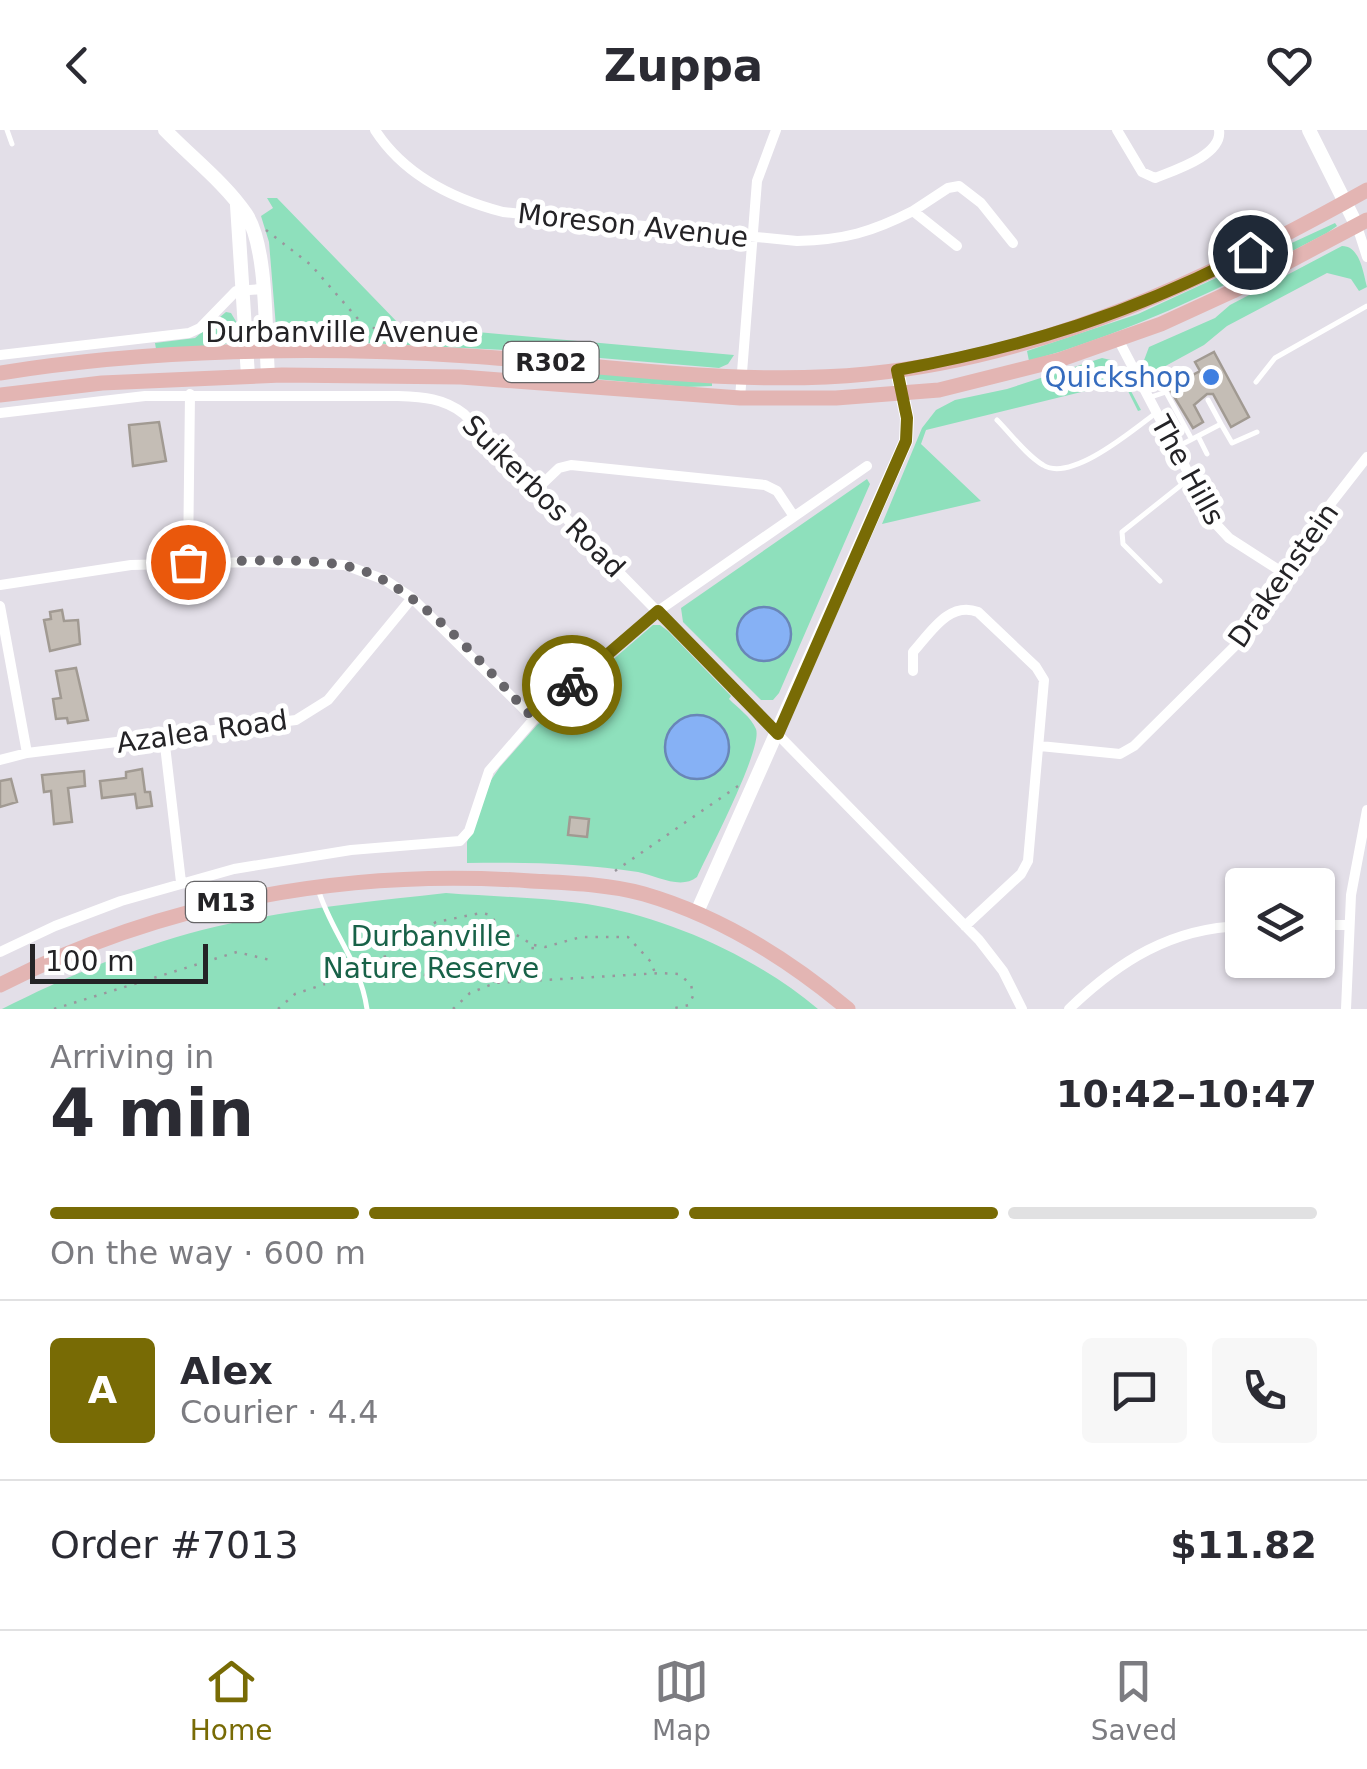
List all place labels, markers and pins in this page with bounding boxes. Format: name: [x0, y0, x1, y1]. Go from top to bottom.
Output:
pin: [1208, 210, 1293, 295]
place label: Quickshop: [1045, 361, 1191, 394]
marker: Quickshop: [1200, 366, 1222, 388]
pin: [146, 520, 231, 605]

